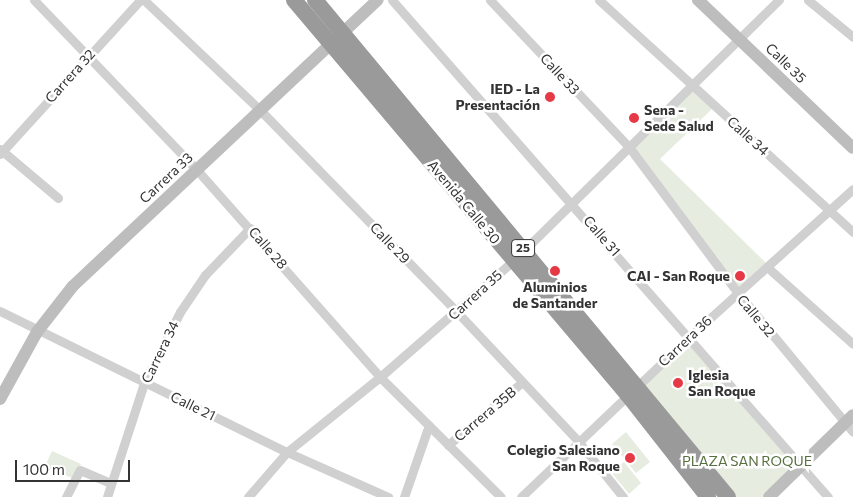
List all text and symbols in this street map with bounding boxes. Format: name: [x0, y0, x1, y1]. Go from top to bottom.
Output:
street label: Calle 35: [762, 40, 810, 86]
street label: Carrera 32: [42, 46, 98, 106]
street label: Calle 33: [537, 50, 583, 98]
place label: IED - La Presentación: [456, 81, 540, 114]
marker: IED - La Presentación: [544, 91, 556, 103]
place label: Sena - Sede Salud: [644, 102, 714, 134]
marker: Sena - Sede Salud: [628, 112, 640, 124]
street label: Calle 34: [724, 113, 772, 159]
street label: Carrera 33: [136, 149, 196, 207]
street label: Avenida Calle 30: [424, 157, 504, 247]
street label: Calle 31: [580, 212, 624, 260]
street label: Calle 29: [366, 219, 414, 267]
street label: Calle 28: [245, 224, 291, 272]
road number: 25: [510, 238, 536, 258]
marker: Aluminios de Santander: [549, 265, 561, 277]
street label: Carrera 35: [445, 266, 505, 324]
place label: CAI - San Roque: [627, 268, 730, 284]
marker: CAI - San Roque: [734, 270, 746, 282]
place label: Aluminios de Santander: [513, 279, 597, 312]
street label: Calle 32: [734, 292, 778, 340]
street label: Carrera 36: [655, 312, 715, 370]
street label: Carrera 34: [138, 318, 182, 386]
place label: Iglesia San Roque: [688, 367, 756, 400]
marker: Iglesia San Roque: [672, 377, 684, 389]
street label: Carrera 35B: [451, 383, 519, 445]
street label: Calle 21: [168, 388, 218, 424]
place label: Colegio Salesiano San Roque: [507, 442, 620, 474]
scale bar: [18, 450, 132, 482]
marker: Colegio Salesiano San Roque: [624, 452, 636, 464]
park label: PLAZA SAN ROQUE: [682, 453, 812, 469]
text: 100 m: [23, 460, 65, 478]

